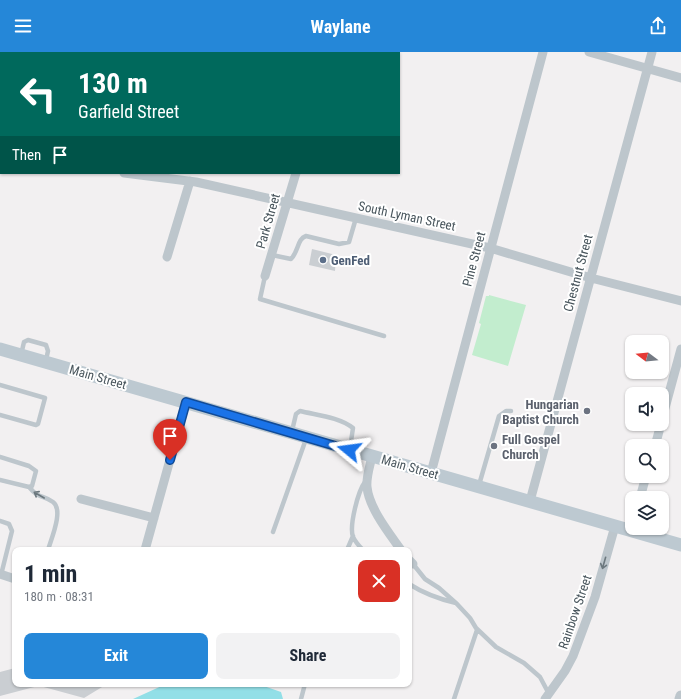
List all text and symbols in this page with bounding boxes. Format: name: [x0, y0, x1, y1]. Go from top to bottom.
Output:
icon: menu: [12, 15, 34, 37]
icon: share: [647, 15, 669, 37]
text: Waylane: [310, 16, 371, 37]
text: 130 m: [78, 67, 148, 100]
icon: left: [12, 68, 64, 120]
text: Garfield Street: [78, 101, 179, 122]
icon: arrive: [49, 144, 71, 166]
text: Then: [12, 146, 41, 164]
street label: Park Street: [253, 192, 283, 250]
street label: South Lyman Street: [357, 198, 457, 234]
street label: Pine Street: [460, 230, 489, 288]
street label: Chestnut Street: [560, 233, 596, 313]
place label: GenFed: [331, 253, 370, 268]
marker: GenFed: [318, 255, 328, 265]
north arrow: [625, 335, 669, 379]
map controls: [625, 335, 669, 535]
street label: Main Street: [68, 362, 128, 392]
button: sound: [625, 387, 669, 431]
place label: Hungarian Baptist Church: [502, 397, 579, 427]
marker: Hungarian Baptist Church: [582, 406, 592, 416]
pin: [153, 419, 187, 460]
icon: arrive: [159, 425, 181, 447]
position arrow: [328, 429, 370, 471]
place label: Full Gospel Church: [502, 432, 560, 462]
button: search: [625, 439, 669, 483]
marker: Full Gospel Church: [489, 441, 499, 451]
street label: Main Street: [380, 452, 440, 482]
one-way arrow: [33, 491, 45, 499]
button: layers: [625, 491, 669, 535]
one-way arrow: [600, 557, 607, 570]
text: 1 min: [24, 560, 77, 588]
button: close: [358, 560, 400, 602]
street label: Rainbow Street: [555, 573, 595, 651]
text: 180 m · 08:31: [24, 589, 94, 604]
button: Exit: [24, 633, 208, 679]
button: Share: [216, 633, 400, 679]

